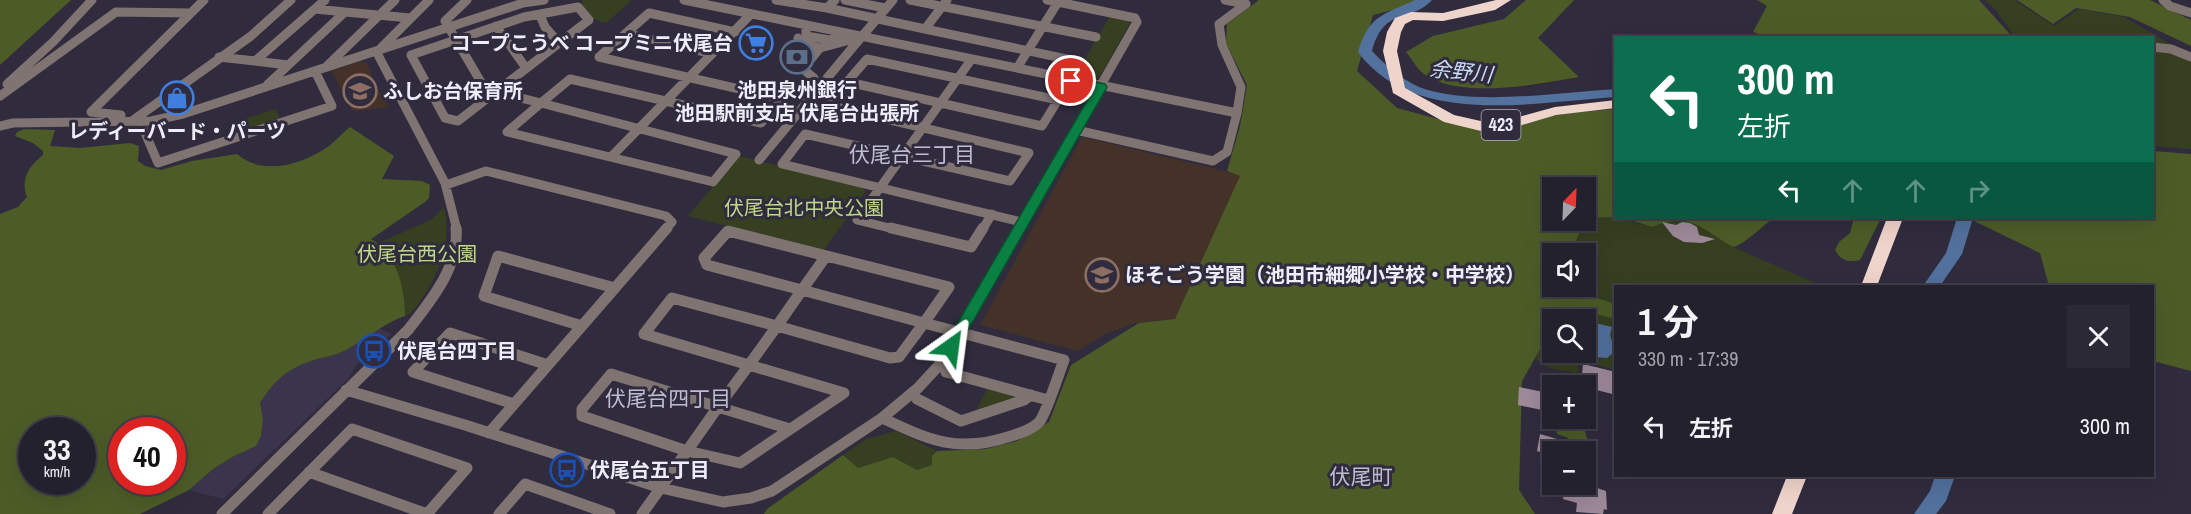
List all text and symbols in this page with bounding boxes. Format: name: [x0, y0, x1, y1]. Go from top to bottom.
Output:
supermarket icon: コープこうべ コープミニ伏尾台: [738, 25, 774, 61]
place label: コープこうべ コープミニ伏尾台: [451, 29, 733, 56]
bank icon: 池田泉州銀行 池田駅前支店 伏尾台出張所: [779, 39, 815, 75]
text: 300 m: [1737, 51, 1835, 107]
water label: 余野川: [1428, 54, 1496, 89]
pin: [1045, 55, 1096, 106]
icon: left: [1638, 60, 1716, 138]
icon: arrive: [1054, 64, 1087, 97]
school or university icon: ふしお台保育所: [342, 73, 378, 109]
place label: 池田泉州銀行 池田駅前支店 伏尾台出張所: [675, 76, 919, 126]
place label: ふしお台保育所: [383, 77, 523, 104]
shop icon: レディーバード・パーツ: [159, 80, 195, 116]
text: 左折: [1737, 108, 1791, 144]
road number: 423: [1482, 110, 1520, 140]
place label: レディーバード・パーツ: [68, 117, 286, 144]
district label: 伏尾台三丁目: [849, 140, 975, 169]
icon: left: [1773, 174, 1806, 207]
icon: ahead: [1836, 174, 1869, 207]
icon: ahead: [1899, 174, 1932, 207]
icon: right: [1962, 174, 1995, 207]
north arrow: [1542, 177, 1596, 231]
map controls: [1542, 177, 1596, 495]
park label: 伏尾台北中央公園: [724, 194, 884, 221]
park label: 伏尾台⻄公園: [357, 240, 477, 267]
button: sound: [1542, 243, 1596, 297]
school or university icon: ほそごう学園（池田市細郷小学校・中学校）: [1084, 257, 1120, 293]
place label: ほそごう学園（池田市細郷小学校・中学校）: [1125, 261, 1525, 288]
text: 1 分: [1638, 298, 1699, 346]
button: close: [2067, 305, 2130, 368]
button: search: [1542, 309, 1596, 363]
position arrow: [919, 315, 983, 379]
bus stop icon: 伏尾台四丁目: [356, 333, 392, 369]
place label: 伏尾台四丁目: [397, 337, 517, 364]
text: 330 m · 17:39: [1638, 345, 1738, 372]
button: +: [1542, 375, 1596, 429]
district label: 伏尾台四丁目: [605, 384, 731, 413]
icon: left: [1638, 410, 1671, 443]
text: 300 m: [2080, 411, 2130, 441]
text: 左折: [1689, 413, 1733, 443]
speed limit sign: 40: [108, 417, 186, 495]
text: 33: [43, 429, 71, 469]
button: −: [1542, 441, 1596, 495]
bus stop icon: 伏尾台五丁目: [549, 452, 585, 488]
place label: 伏尾台五丁目: [590, 456, 710, 483]
text: km/h: [44, 461, 70, 482]
district label: 伏尾町: [1330, 462, 1393, 491]

